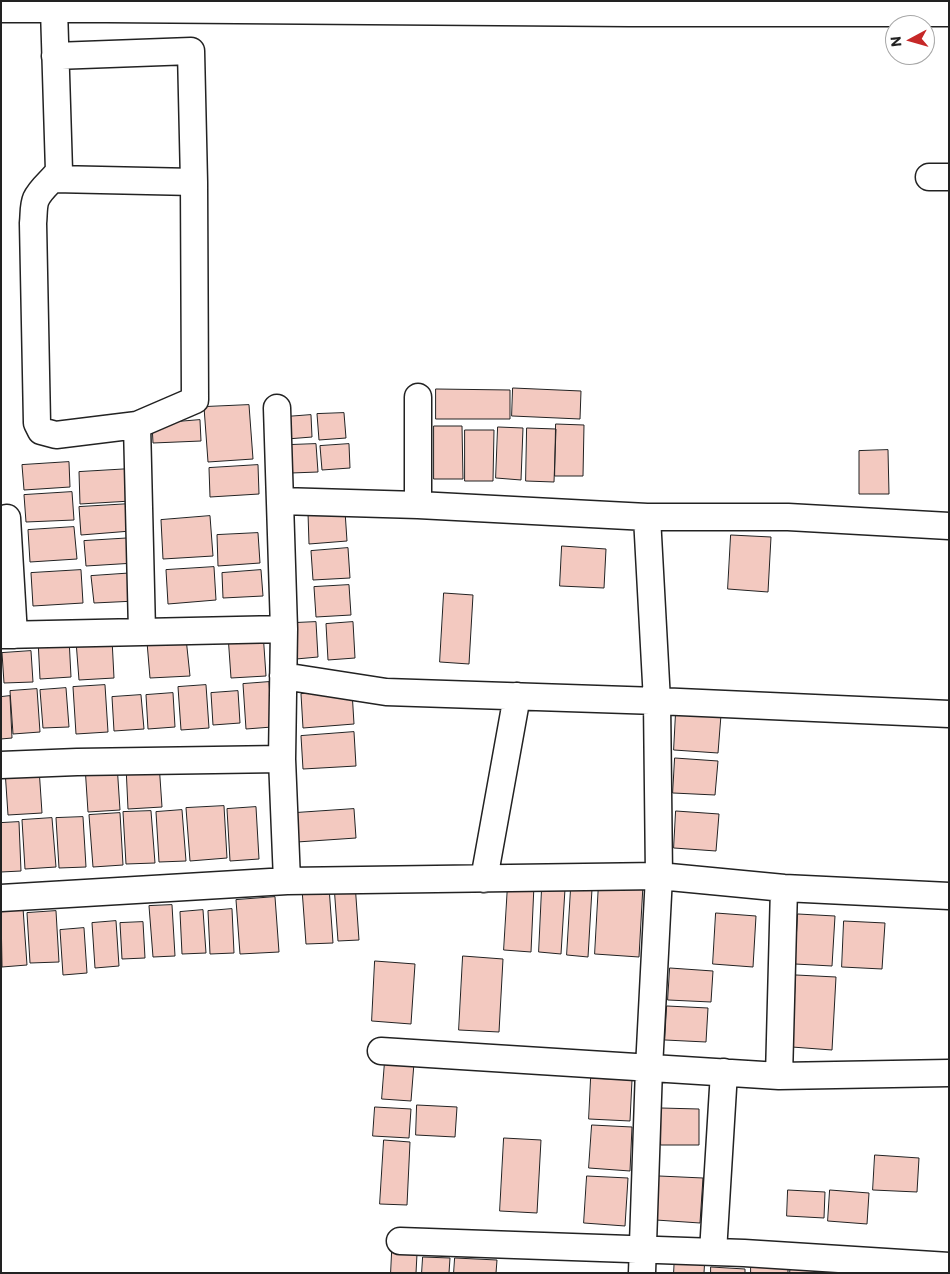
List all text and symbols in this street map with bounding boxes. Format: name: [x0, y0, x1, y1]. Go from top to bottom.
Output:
north arrow: [885, 15, 935, 65]
text: N: [887, 35, 905, 48]

